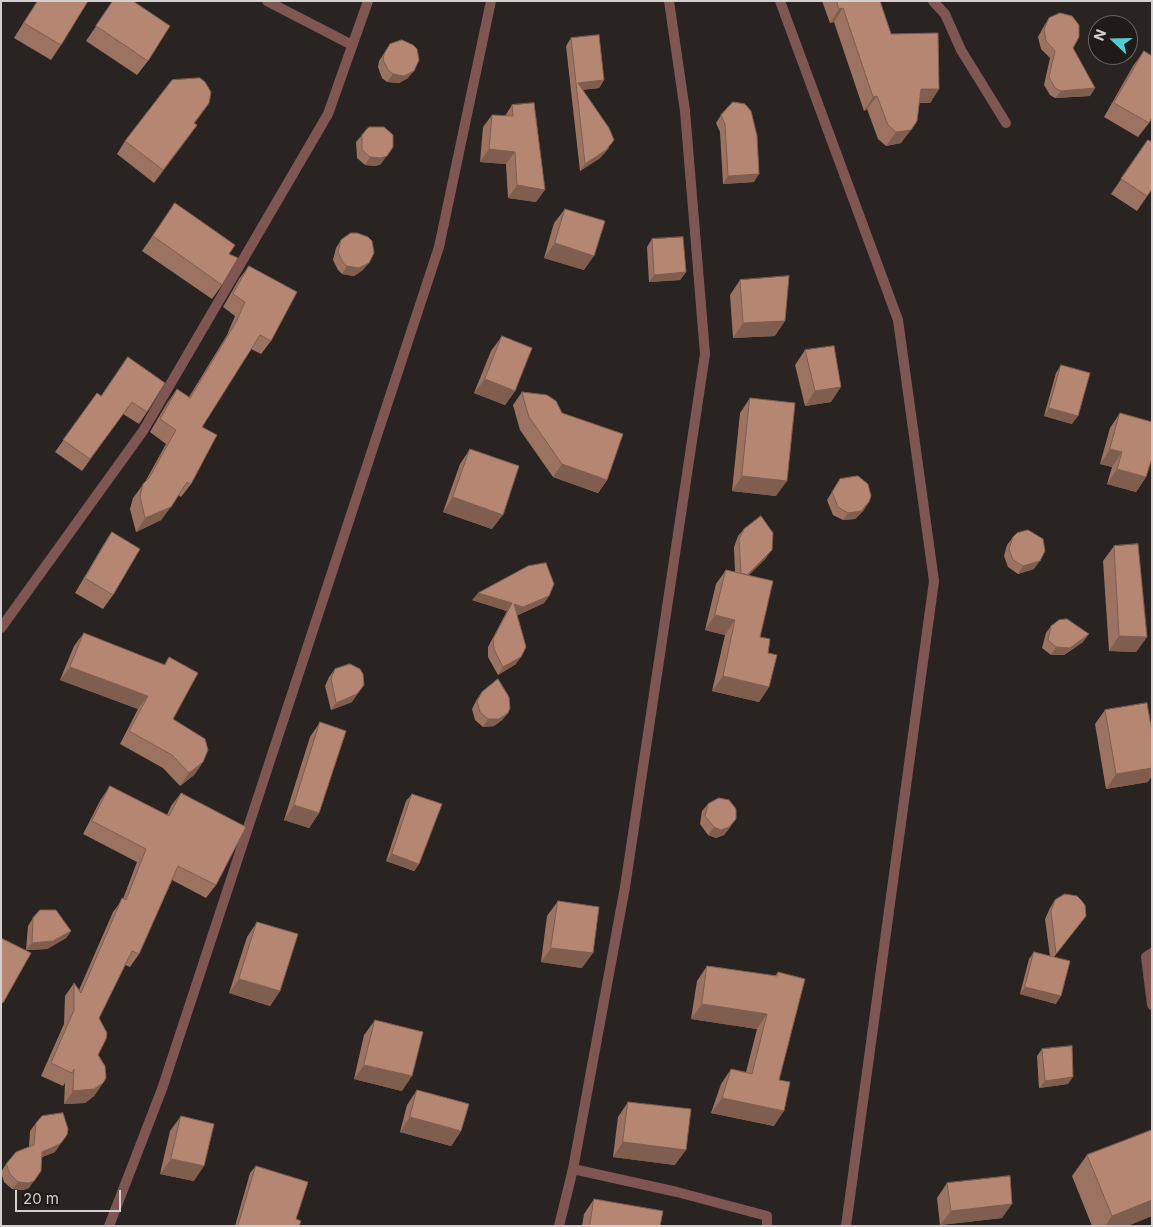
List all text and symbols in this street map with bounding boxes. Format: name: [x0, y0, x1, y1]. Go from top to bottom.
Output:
north arrow: [1088, 15, 1138, 65]
text: N: [1090, 27, 1109, 43]
scale bar: [18, 1180, 124, 1212]
text: 20 m: [23, 1189, 59, 1208]

